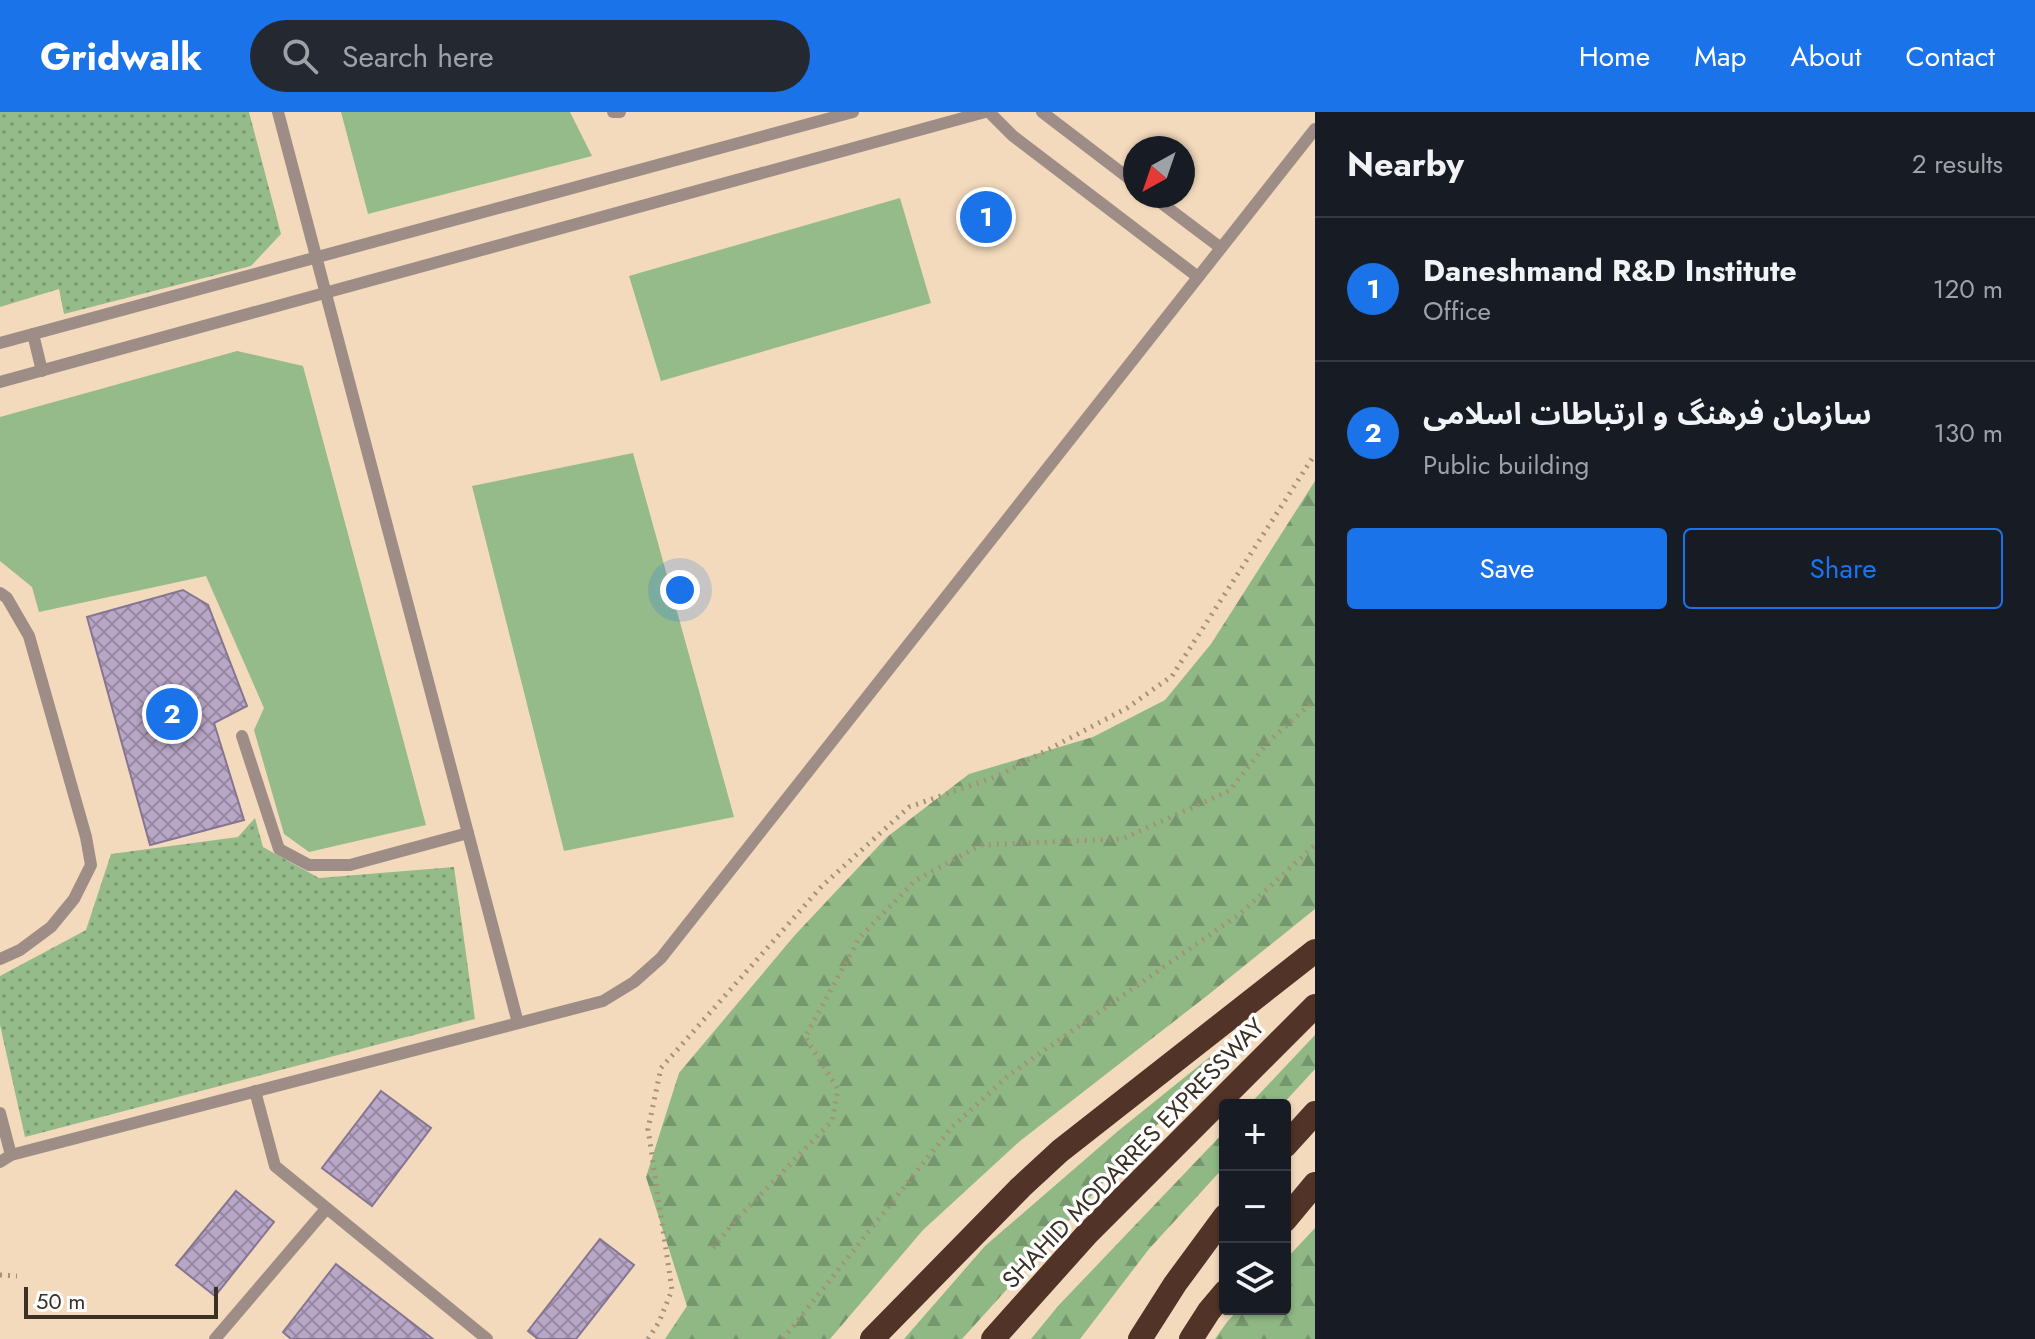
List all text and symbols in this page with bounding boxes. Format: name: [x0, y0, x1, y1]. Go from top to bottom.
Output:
search box: [250, 20, 810, 92]
text: Gridwalk: [40, 29, 202, 84]
icon: search: [278, 34, 322, 78]
text: Search here: [342, 35, 494, 78]
text: Home: [1579, 36, 1650, 77]
text: Map: [1694, 36, 1746, 77]
text: About: [1790, 36, 1862, 77]
text: Contact: [1906, 36, 1995, 77]
north arrow: [1123, 136, 1195, 208]
text: Nearby: [1347, 140, 1464, 189]
text: 2 results: [1912, 145, 2003, 183]
pin: 1: [960, 187, 1012, 247]
text: Daneshmand R&D Institute: [1423, 249, 1797, 292]
text: 1: [1366, 270, 1380, 308]
text: 120 m: [1933, 270, 2003, 308]
text: Office: [1423, 292, 1491, 330]
text: سازمان فرهنگ و ارتباطات اسلامی: [1423, 392, 1871, 435]
text: 2: [1364, 414, 1382, 452]
text: 130 m: [1933, 414, 2003, 452]
text: Public building: [1423, 446, 1589, 484]
button: Save: [1347, 528, 1667, 609]
button: Share: [1683, 528, 2003, 609]
your location: [660, 570, 700, 610]
pin: 2: [146, 684, 198, 744]
street label: SHAHID MODARRES EXPRESSWAY: [994, 1009, 1273, 1296]
map controls: [1219, 1099, 1291, 1315]
button: +: [1219, 1099, 1291, 1171]
button: −: [1219, 1171, 1291, 1243]
button: layers: [1219, 1243, 1291, 1315]
scale bar: [24, 1283, 218, 1319]
text: 50 m: [36, 1285, 85, 1317]

